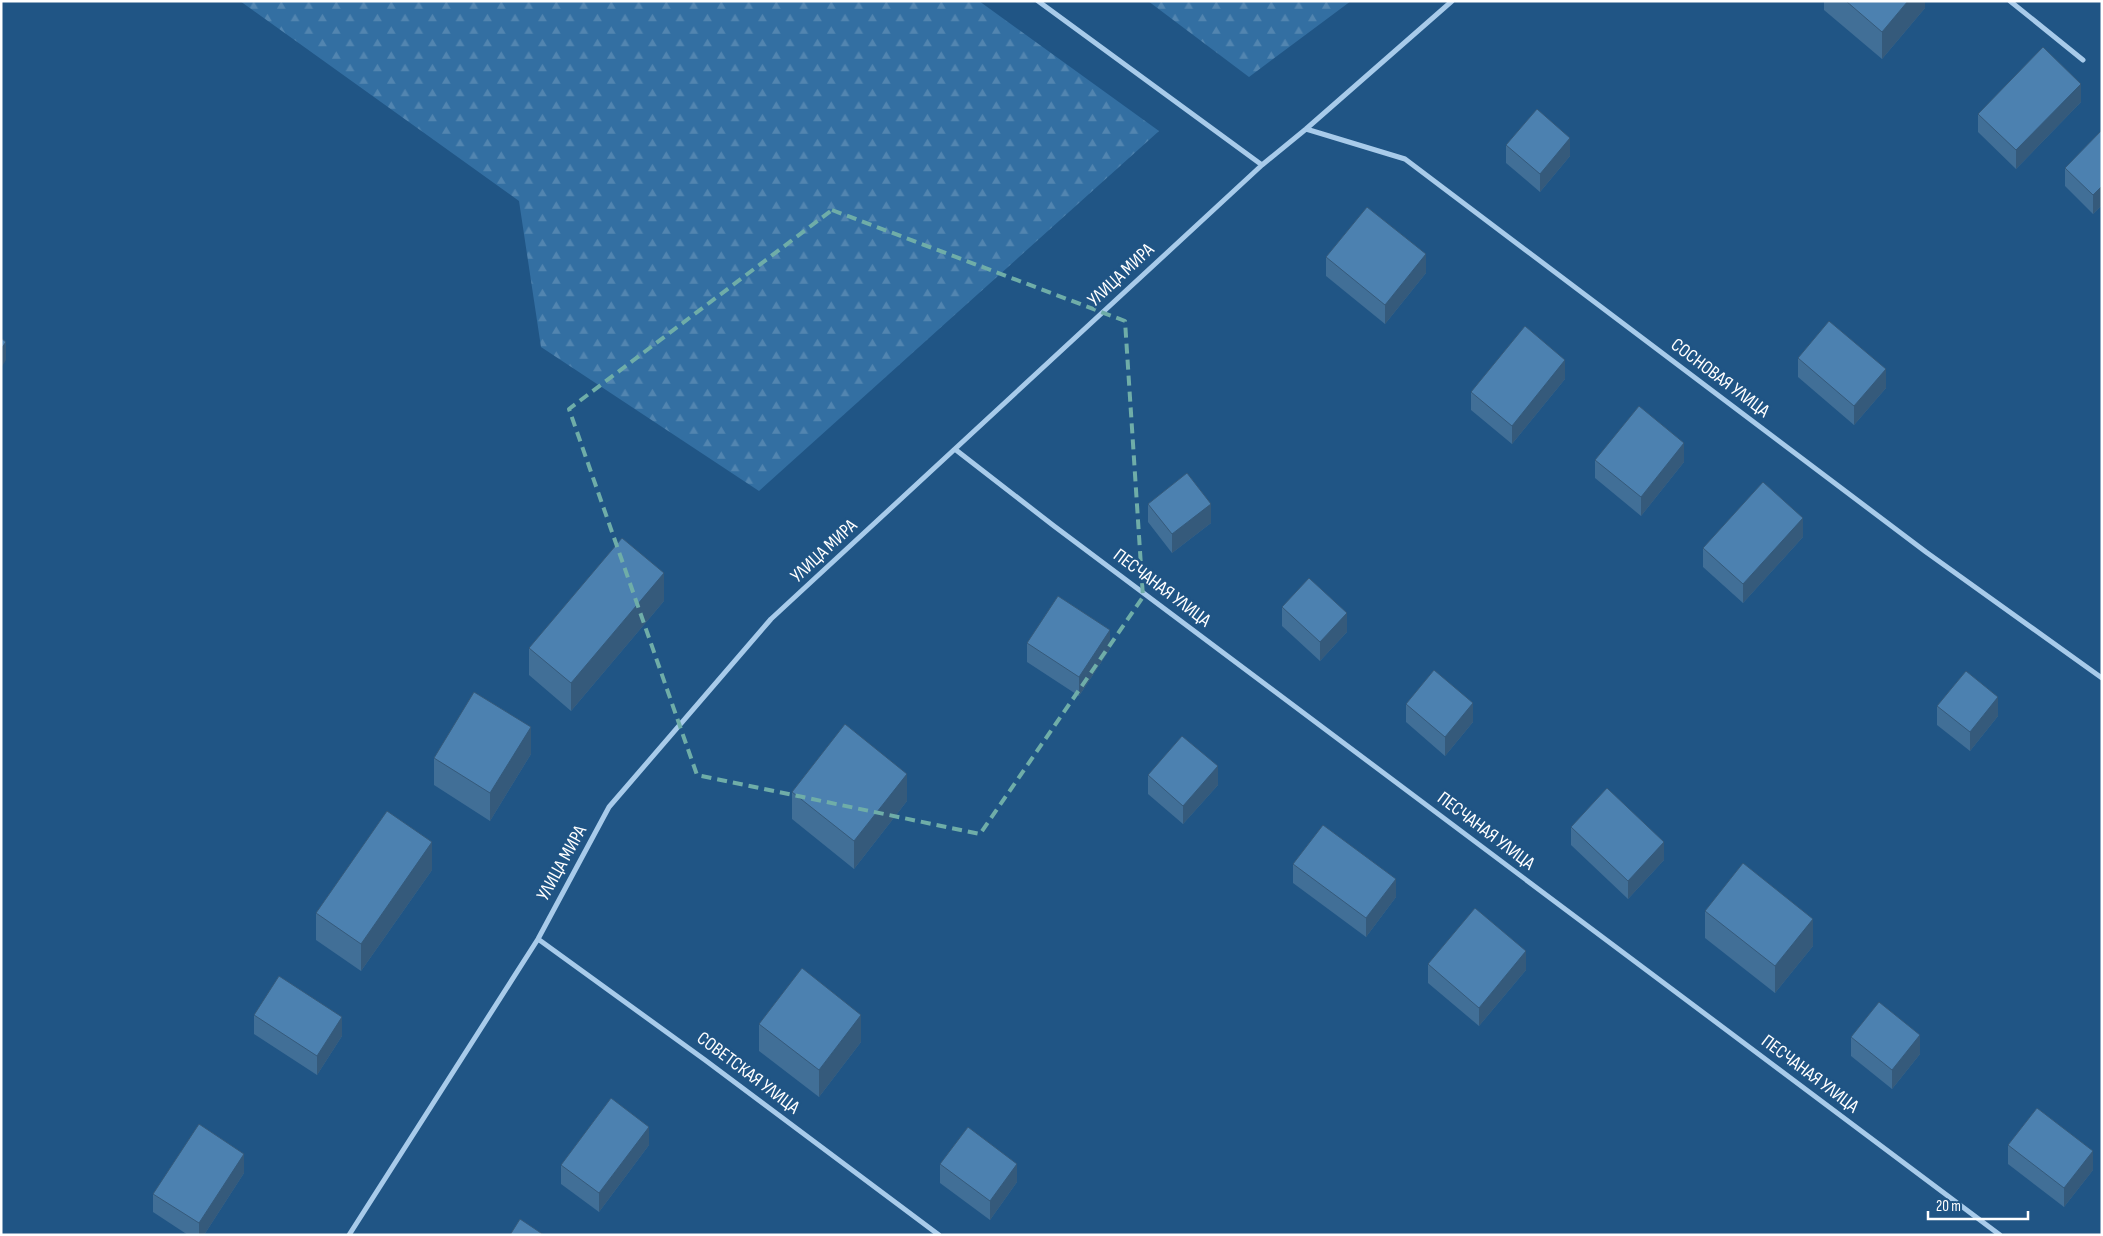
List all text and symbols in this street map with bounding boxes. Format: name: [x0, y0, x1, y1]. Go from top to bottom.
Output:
street label: УЛИЦА МИРА: [1083, 238, 1160, 312]
street label: СОСНОВАЯ УЛИЦА: [1666, 333, 1775, 423]
street label: УЛИЦА МИРА: [786, 514, 863, 588]
street label: ПЕСЧАНАЯ УЛИЦА: [1109, 544, 1216, 633]
street label: ПЕСЧАНАЯ УЛИЦА: [1433, 787, 1540, 876]
street label: УЛИЦА МИРА: [532, 821, 592, 905]
street label: СОВЕТСКАЯ УЛИЦА: [692, 1027, 805, 1120]
street label: ПЕСЧАНАЯ УЛИЦА: [1757, 1030, 1864, 1119]
scale bar: [1928, 1188, 2028, 1220]
text: 20 m: [1936, 1197, 1961, 1216]

